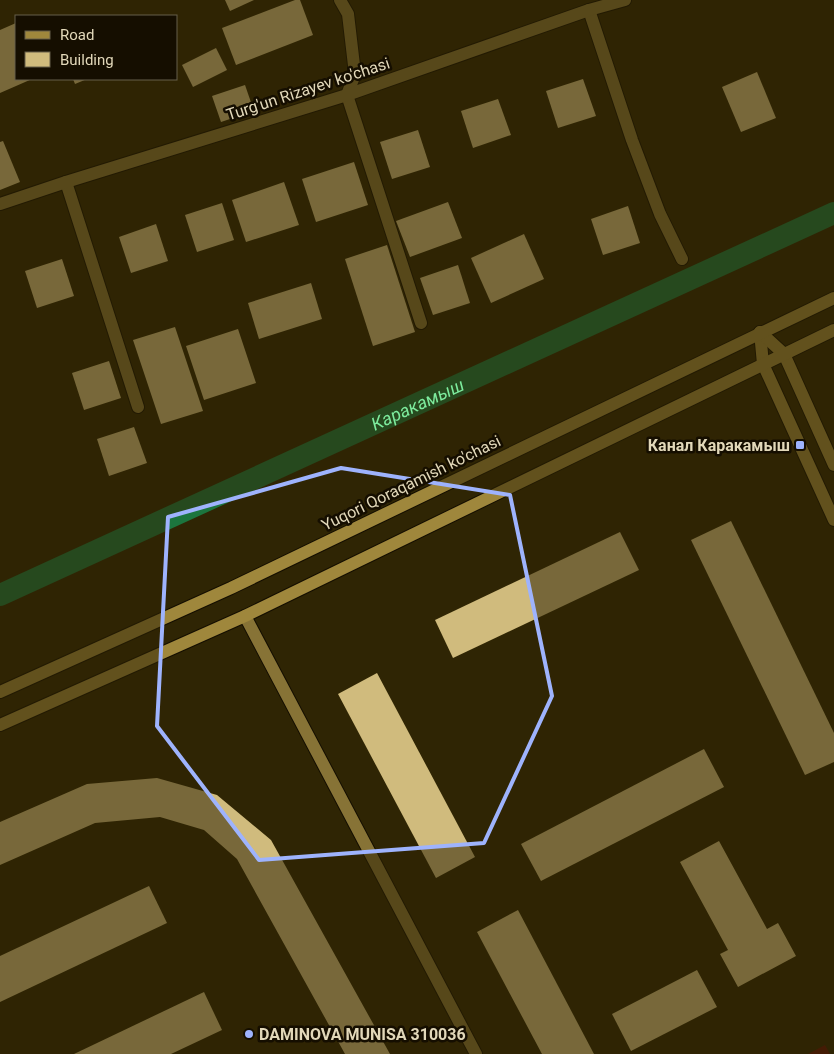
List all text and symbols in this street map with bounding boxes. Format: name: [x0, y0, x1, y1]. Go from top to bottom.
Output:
legend: [15, 15, 178, 80]
text: Road: [60, 26, 94, 44]
text: Building: [60, 51, 114, 69]
street label: Turg'un Rizayev ko'chasi: [224, 54, 392, 124]
water label: Каракамыш: [368, 374, 467, 434]
street label: Yuqori Qoraqamish ko'chasi: [318, 431, 504, 535]
place label: Канал Каракамыш: [648, 436, 790, 455]
marker: Канал Каракамыш: [794, 439, 806, 451]
place label: DAMINOVA MUNISA 310036: [259, 1025, 466, 1044]
marker: DAMINOVA MUNISA 310036: [243, 1028, 255, 1040]

